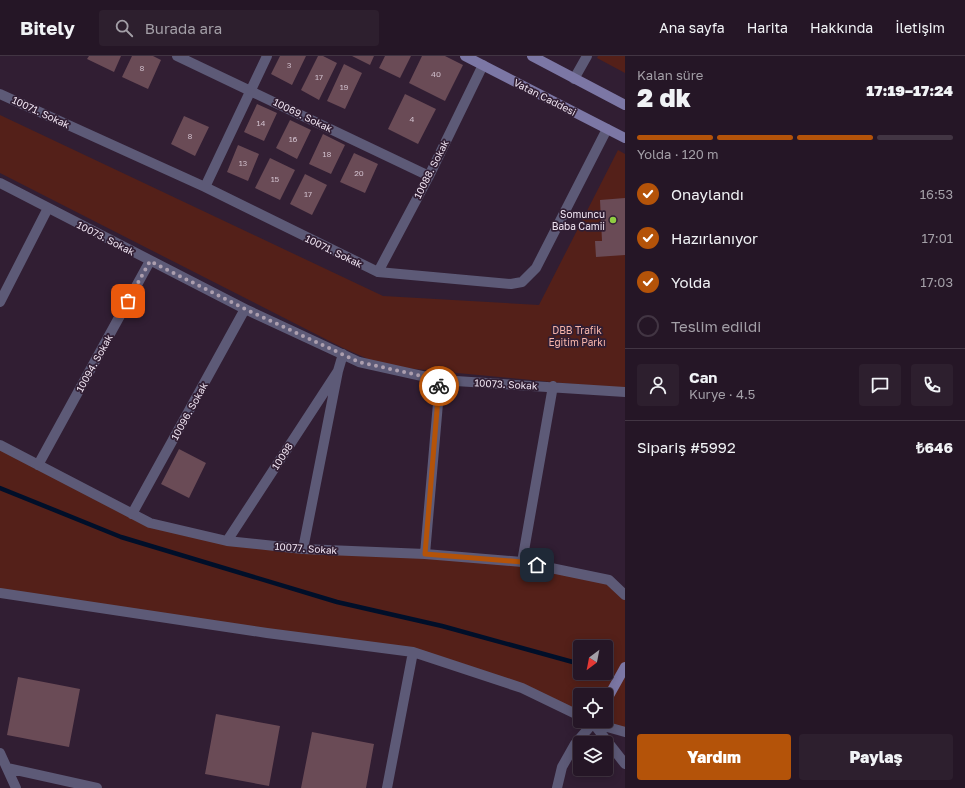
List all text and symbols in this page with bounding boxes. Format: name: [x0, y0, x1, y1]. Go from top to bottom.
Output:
search box: [99, 10, 379, 46]
text: Bitely: [20, 16, 75, 39]
icon: search: [113, 17, 135, 39]
text: Burada ara: [145, 19, 222, 37]
text: Ana sayfa: [659, 19, 725, 36]
text: Harita: [747, 19, 788, 36]
text: Hakkında: [810, 19, 873, 36]
text: İletişim: [895, 19, 945, 36]
house number: 3: [287, 60, 292, 70]
house number: 8: [140, 63, 145, 73]
text: Kalan süre: [637, 67, 703, 83]
house number: 40: [431, 69, 441, 79]
house number: 17: [315, 72, 323, 82]
street label: Vatan Caddesi: [512, 76, 578, 118]
text: 17:19–17:24: [866, 81, 953, 99]
house number: 19: [340, 82, 349, 92]
text: 2 dk: [637, 82, 691, 113]
street label: 10071. Sokak: [10, 93, 72, 131]
street label: 10069. Sokak: [272, 96, 335, 135]
house number: 4: [410, 114, 415, 124]
house number: 14: [257, 118, 265, 128]
house number: 8: [188, 131, 193, 141]
house number: 16: [289, 134, 298, 144]
street label: 10088. Sokak: [411, 137, 451, 200]
text: Yolda · 120 m: [637, 146, 719, 162]
house number: 18: [323, 149, 331, 159]
house number: 13: [239, 158, 248, 168]
house number: 20: [354, 168, 364, 178]
house number: 15: [271, 174, 280, 184]
icon: check: [637, 183, 659, 205]
text: Onaylandı: [671, 185, 744, 203]
text: 16:53: [920, 186, 953, 202]
house number: 17: [304, 189, 312, 199]
place label: Somuncu Baba Camii: [552, 208, 605, 232]
marker: Somuncu Baba Camii: [608, 215, 618, 225]
street label: 10073. Sokak: [75, 218, 137, 258]
icon: check: [637, 227, 659, 249]
text: Hazırlanıyor: [671, 229, 758, 247]
text: 17:01: [922, 230, 953, 246]
street label: 10071. Sokak: [303, 232, 365, 270]
icon: check: [637, 271, 659, 293]
text: Yolda: [671, 273, 711, 291]
text: 17:03: [920, 274, 953, 290]
pin: [111, 284, 145, 318]
icon: bag: [117, 290, 139, 312]
text: Teslim edildi: [671, 317, 761, 335]
park label: DBB Trafik Eğitim Parkı: [548, 324, 606, 348]
street label: 10094. Sokak: [73, 332, 115, 394]
button: person: [637, 364, 679, 406]
button: chat: [859, 364, 901, 406]
button: phone: [911, 364, 953, 406]
courier: [419, 366, 459, 406]
text: Can: [689, 368, 717, 386]
icon: bike: [428, 375, 450, 397]
street label: 10073. Sokak: [474, 376, 538, 392]
street label: 10096. Sokak: [168, 380, 210, 442]
text: Kurye · 4.5: [689, 386, 755, 402]
text: Sipariş #5992: [637, 438, 736, 456]
text: ₺646: [916, 438, 953, 456]
street label: 10098: [269, 440, 295, 472]
street label: 10077. Sokak: [274, 540, 338, 556]
pin: [520, 548, 554, 582]
icon: home: [526, 554, 548, 576]
north arrow: [573, 640, 613, 680]
map controls: [573, 640, 613, 776]
button: locate: [573, 688, 613, 728]
button: Yardım: [637, 734, 791, 780]
button: Paylaş: [799, 734, 953, 780]
button: layers: [573, 736, 613, 776]

